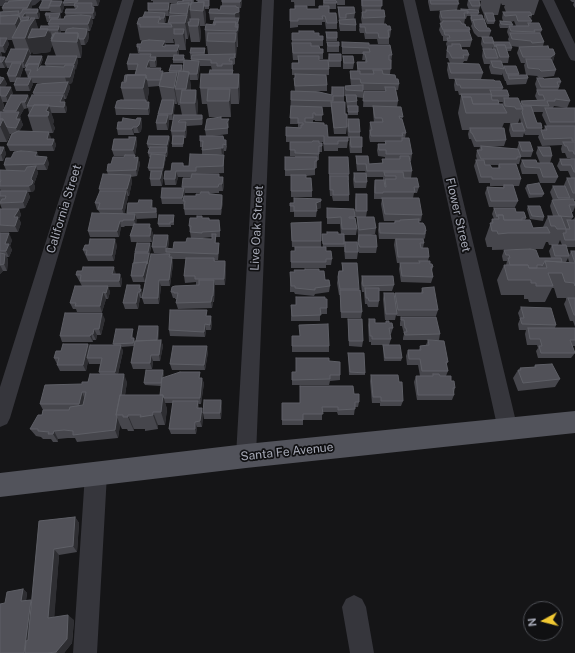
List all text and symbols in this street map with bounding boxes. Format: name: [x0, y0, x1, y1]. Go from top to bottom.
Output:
street label: California Street: [44, 163, 84, 255]
street label: Flower Street: [442, 176, 474, 254]
street label: Live Oak Street: [248, 185, 266, 271]
street label: Santa Fe Avenue: [240, 440, 334, 464]
north arrow: [523, 601, 563, 641]
text: N: [526, 617, 539, 627]

